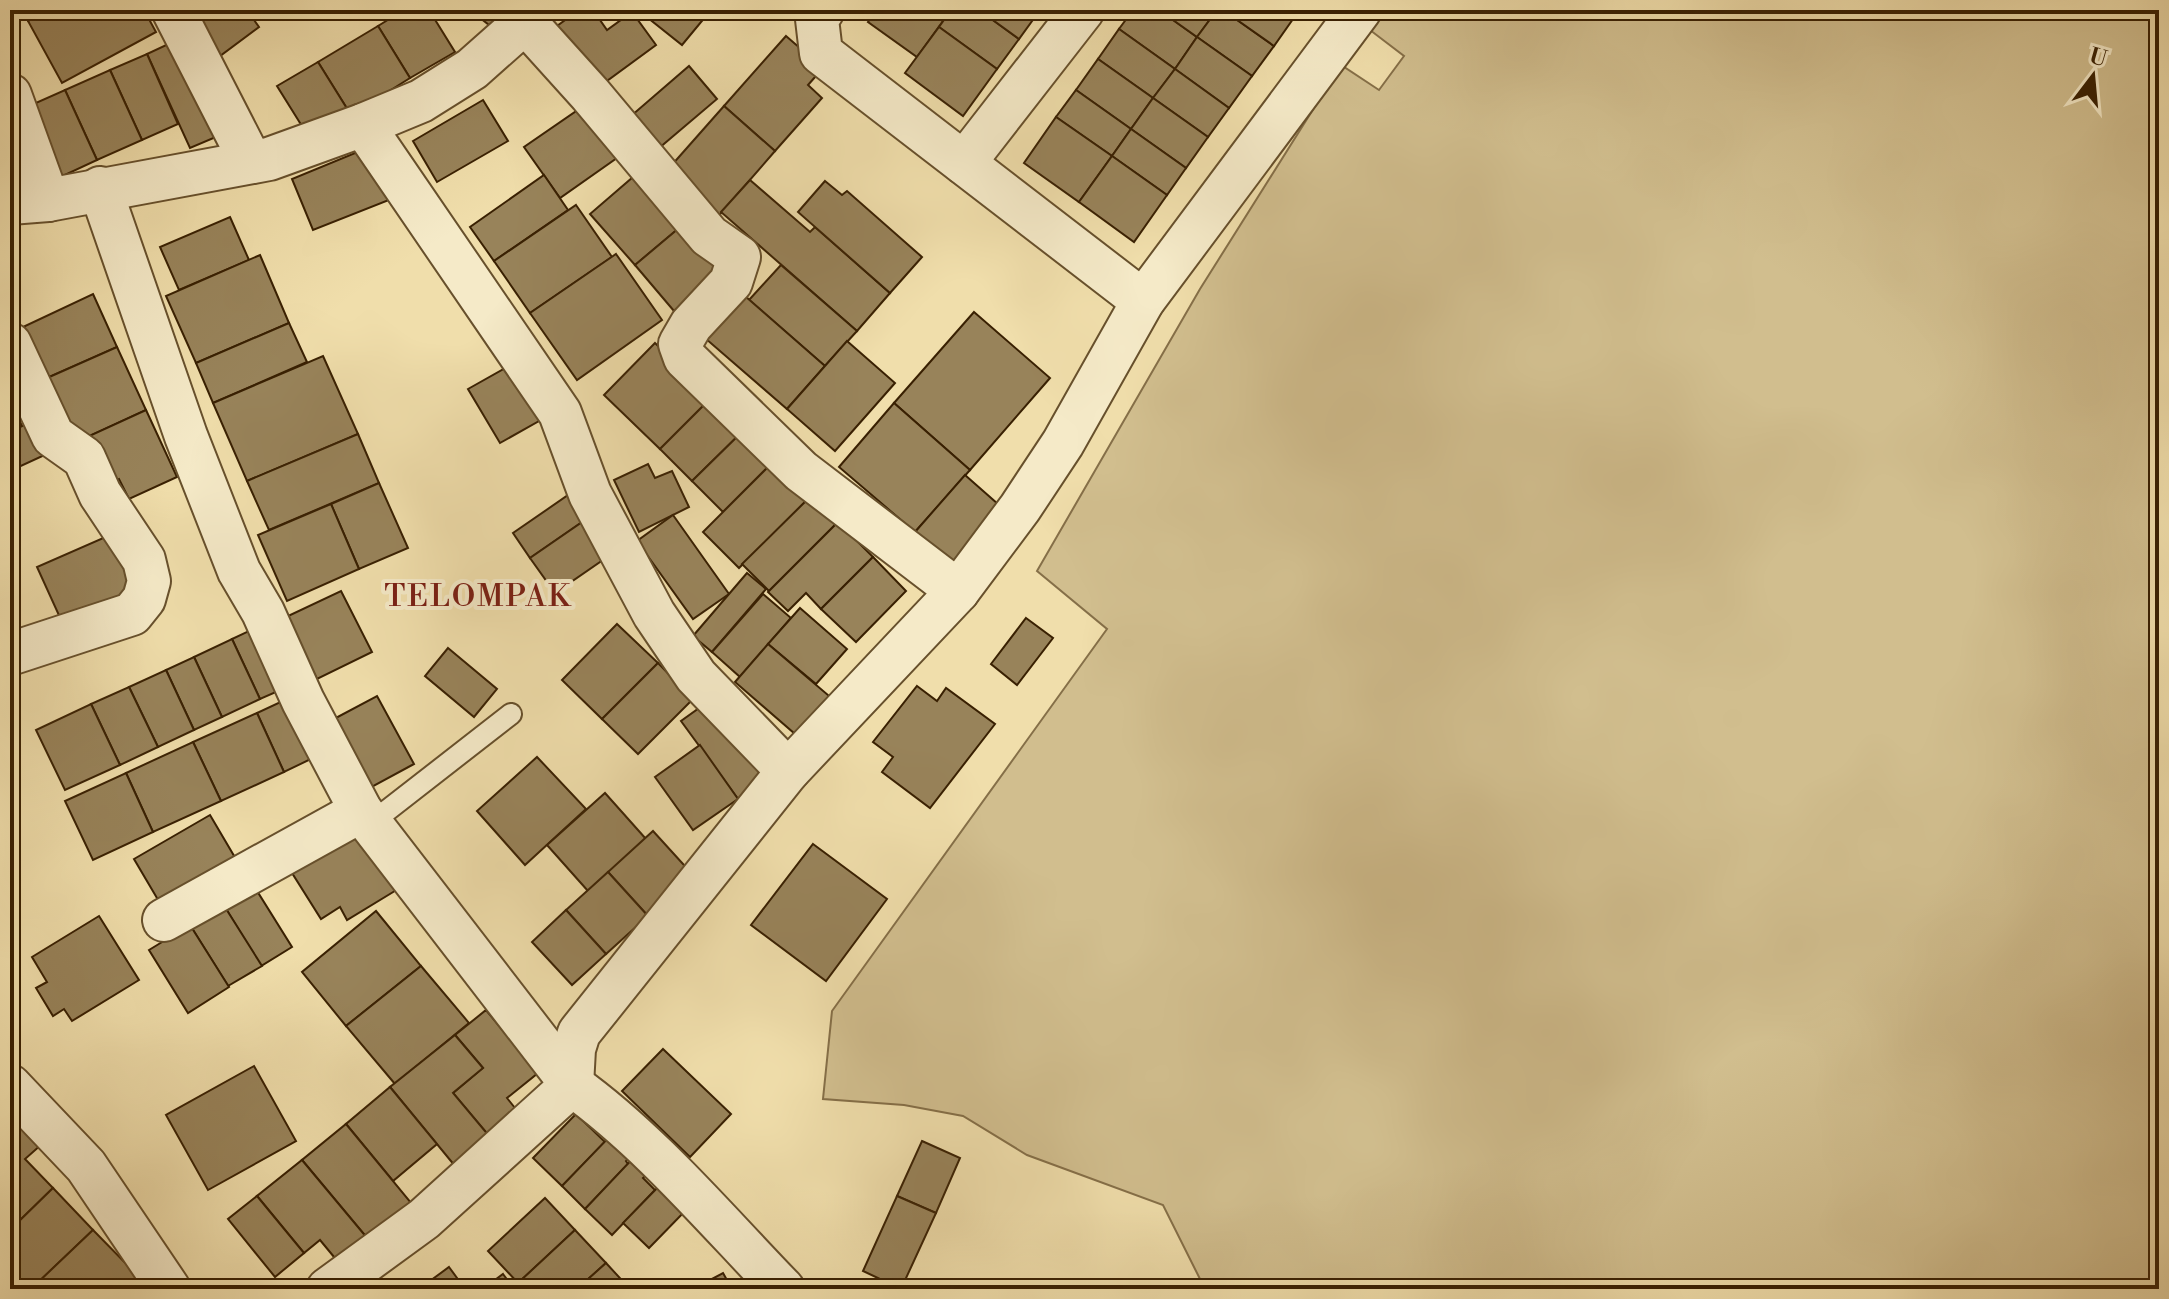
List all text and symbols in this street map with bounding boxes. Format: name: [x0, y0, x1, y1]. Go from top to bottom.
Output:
north arrow: [2053, 36, 2133, 116]
text: U: [2086, 43, 2110, 74]
district label: TELOMPAK: [384, 578, 572, 616]

